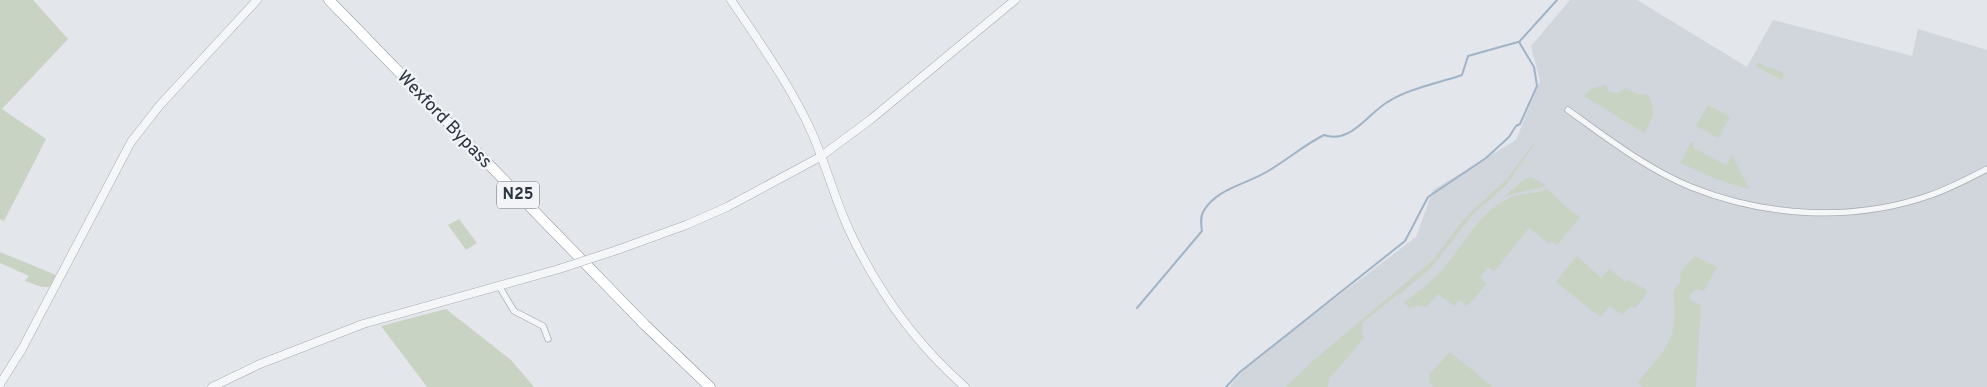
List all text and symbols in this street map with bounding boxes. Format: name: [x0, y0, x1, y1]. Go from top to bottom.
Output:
street label: Wexford Bypass: [392, 66, 496, 174]
road number: N25: [497, 182, 539, 208]

